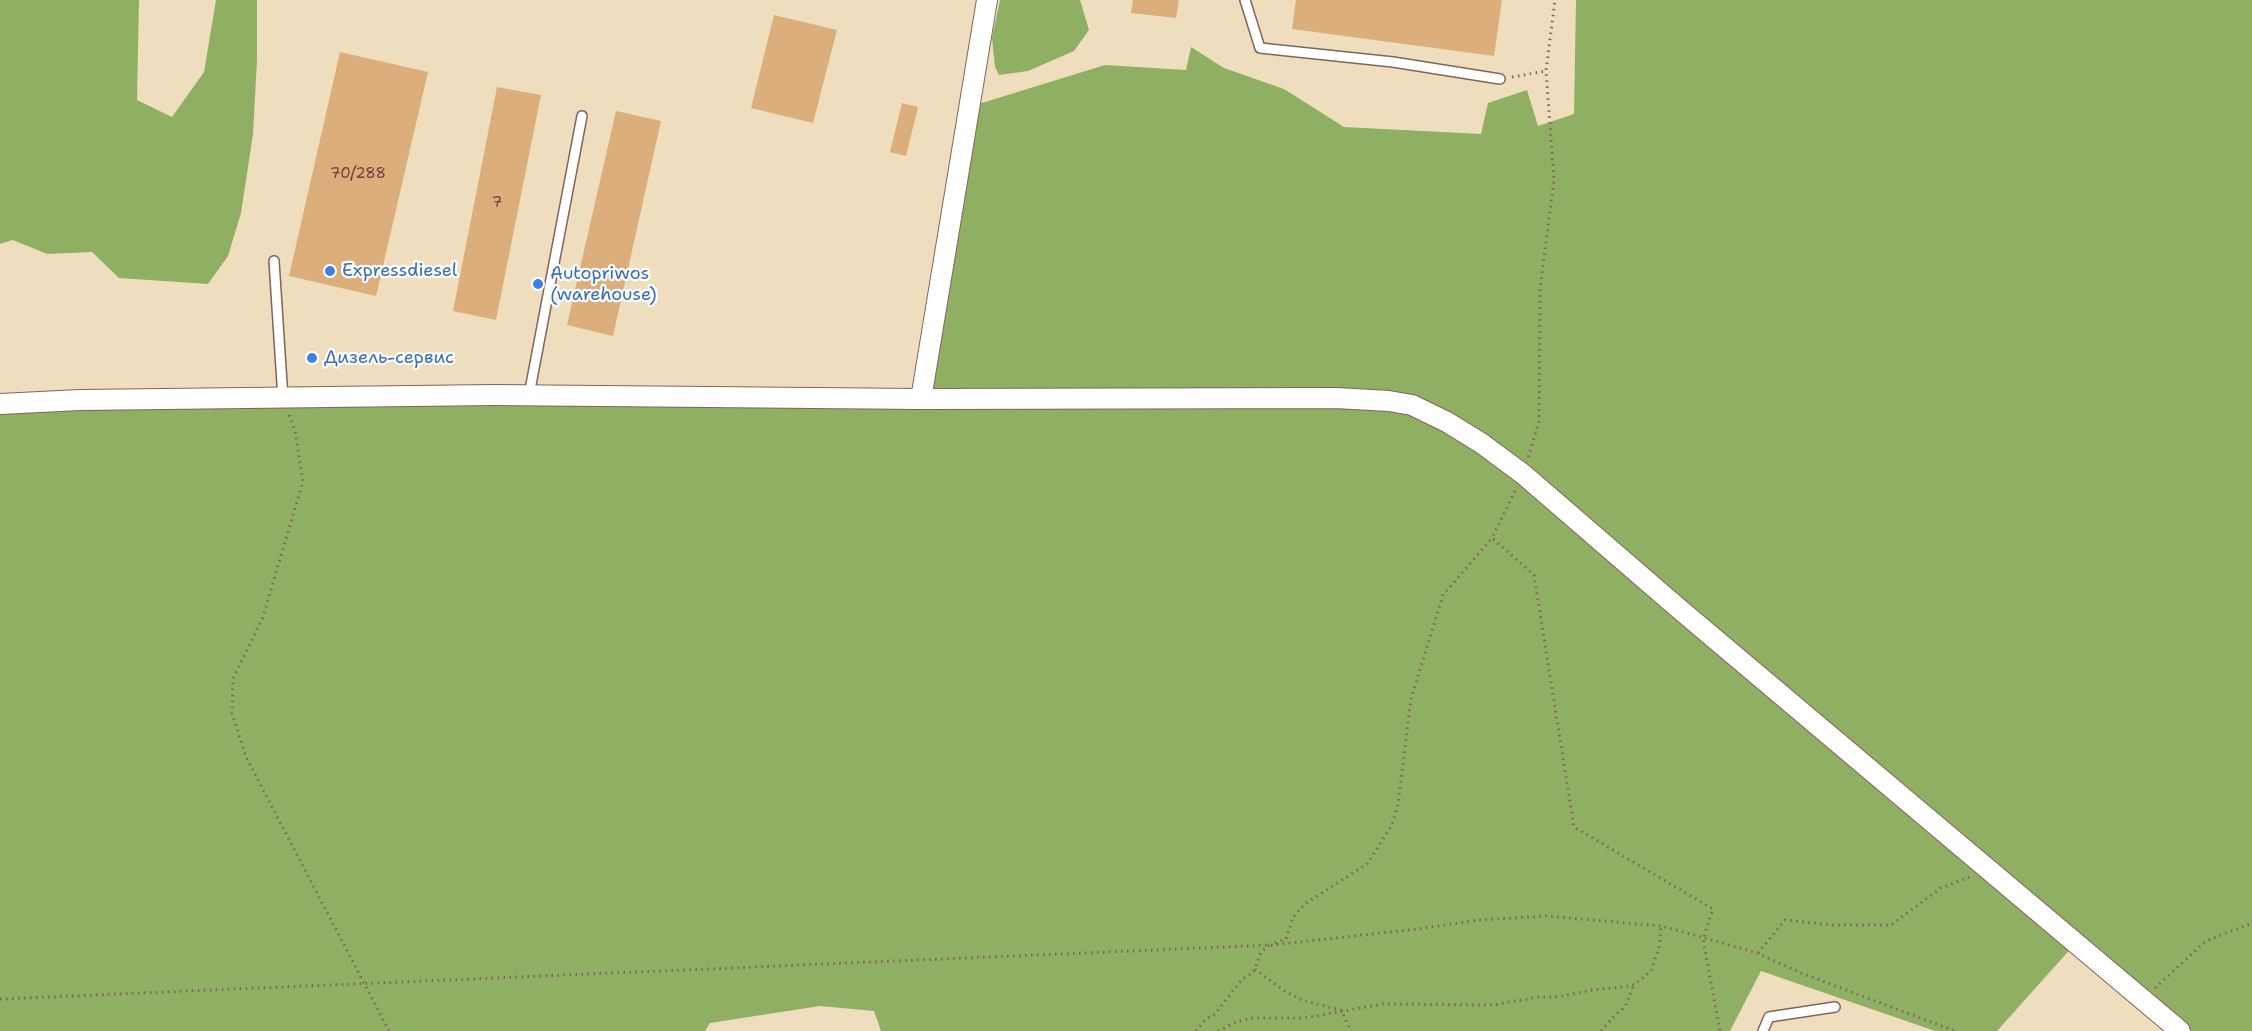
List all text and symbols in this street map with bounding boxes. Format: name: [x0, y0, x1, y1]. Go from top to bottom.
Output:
house number: 70/288: [330, 165, 386, 183]
house number: 7: [492, 194, 502, 212]
place label: Expressdiesel: [342, 260, 457, 282]
place label: Autopriwos (warehouse): [550, 263, 657, 306]
marker: Expressdiesel: [323, 264, 337, 278]
marker: Autopriwos (warehouse): [531, 277, 545, 291]
place label: Дизель-сервис: [324, 347, 454, 369]
marker: Дизель-сервис: [305, 351, 319, 365]

